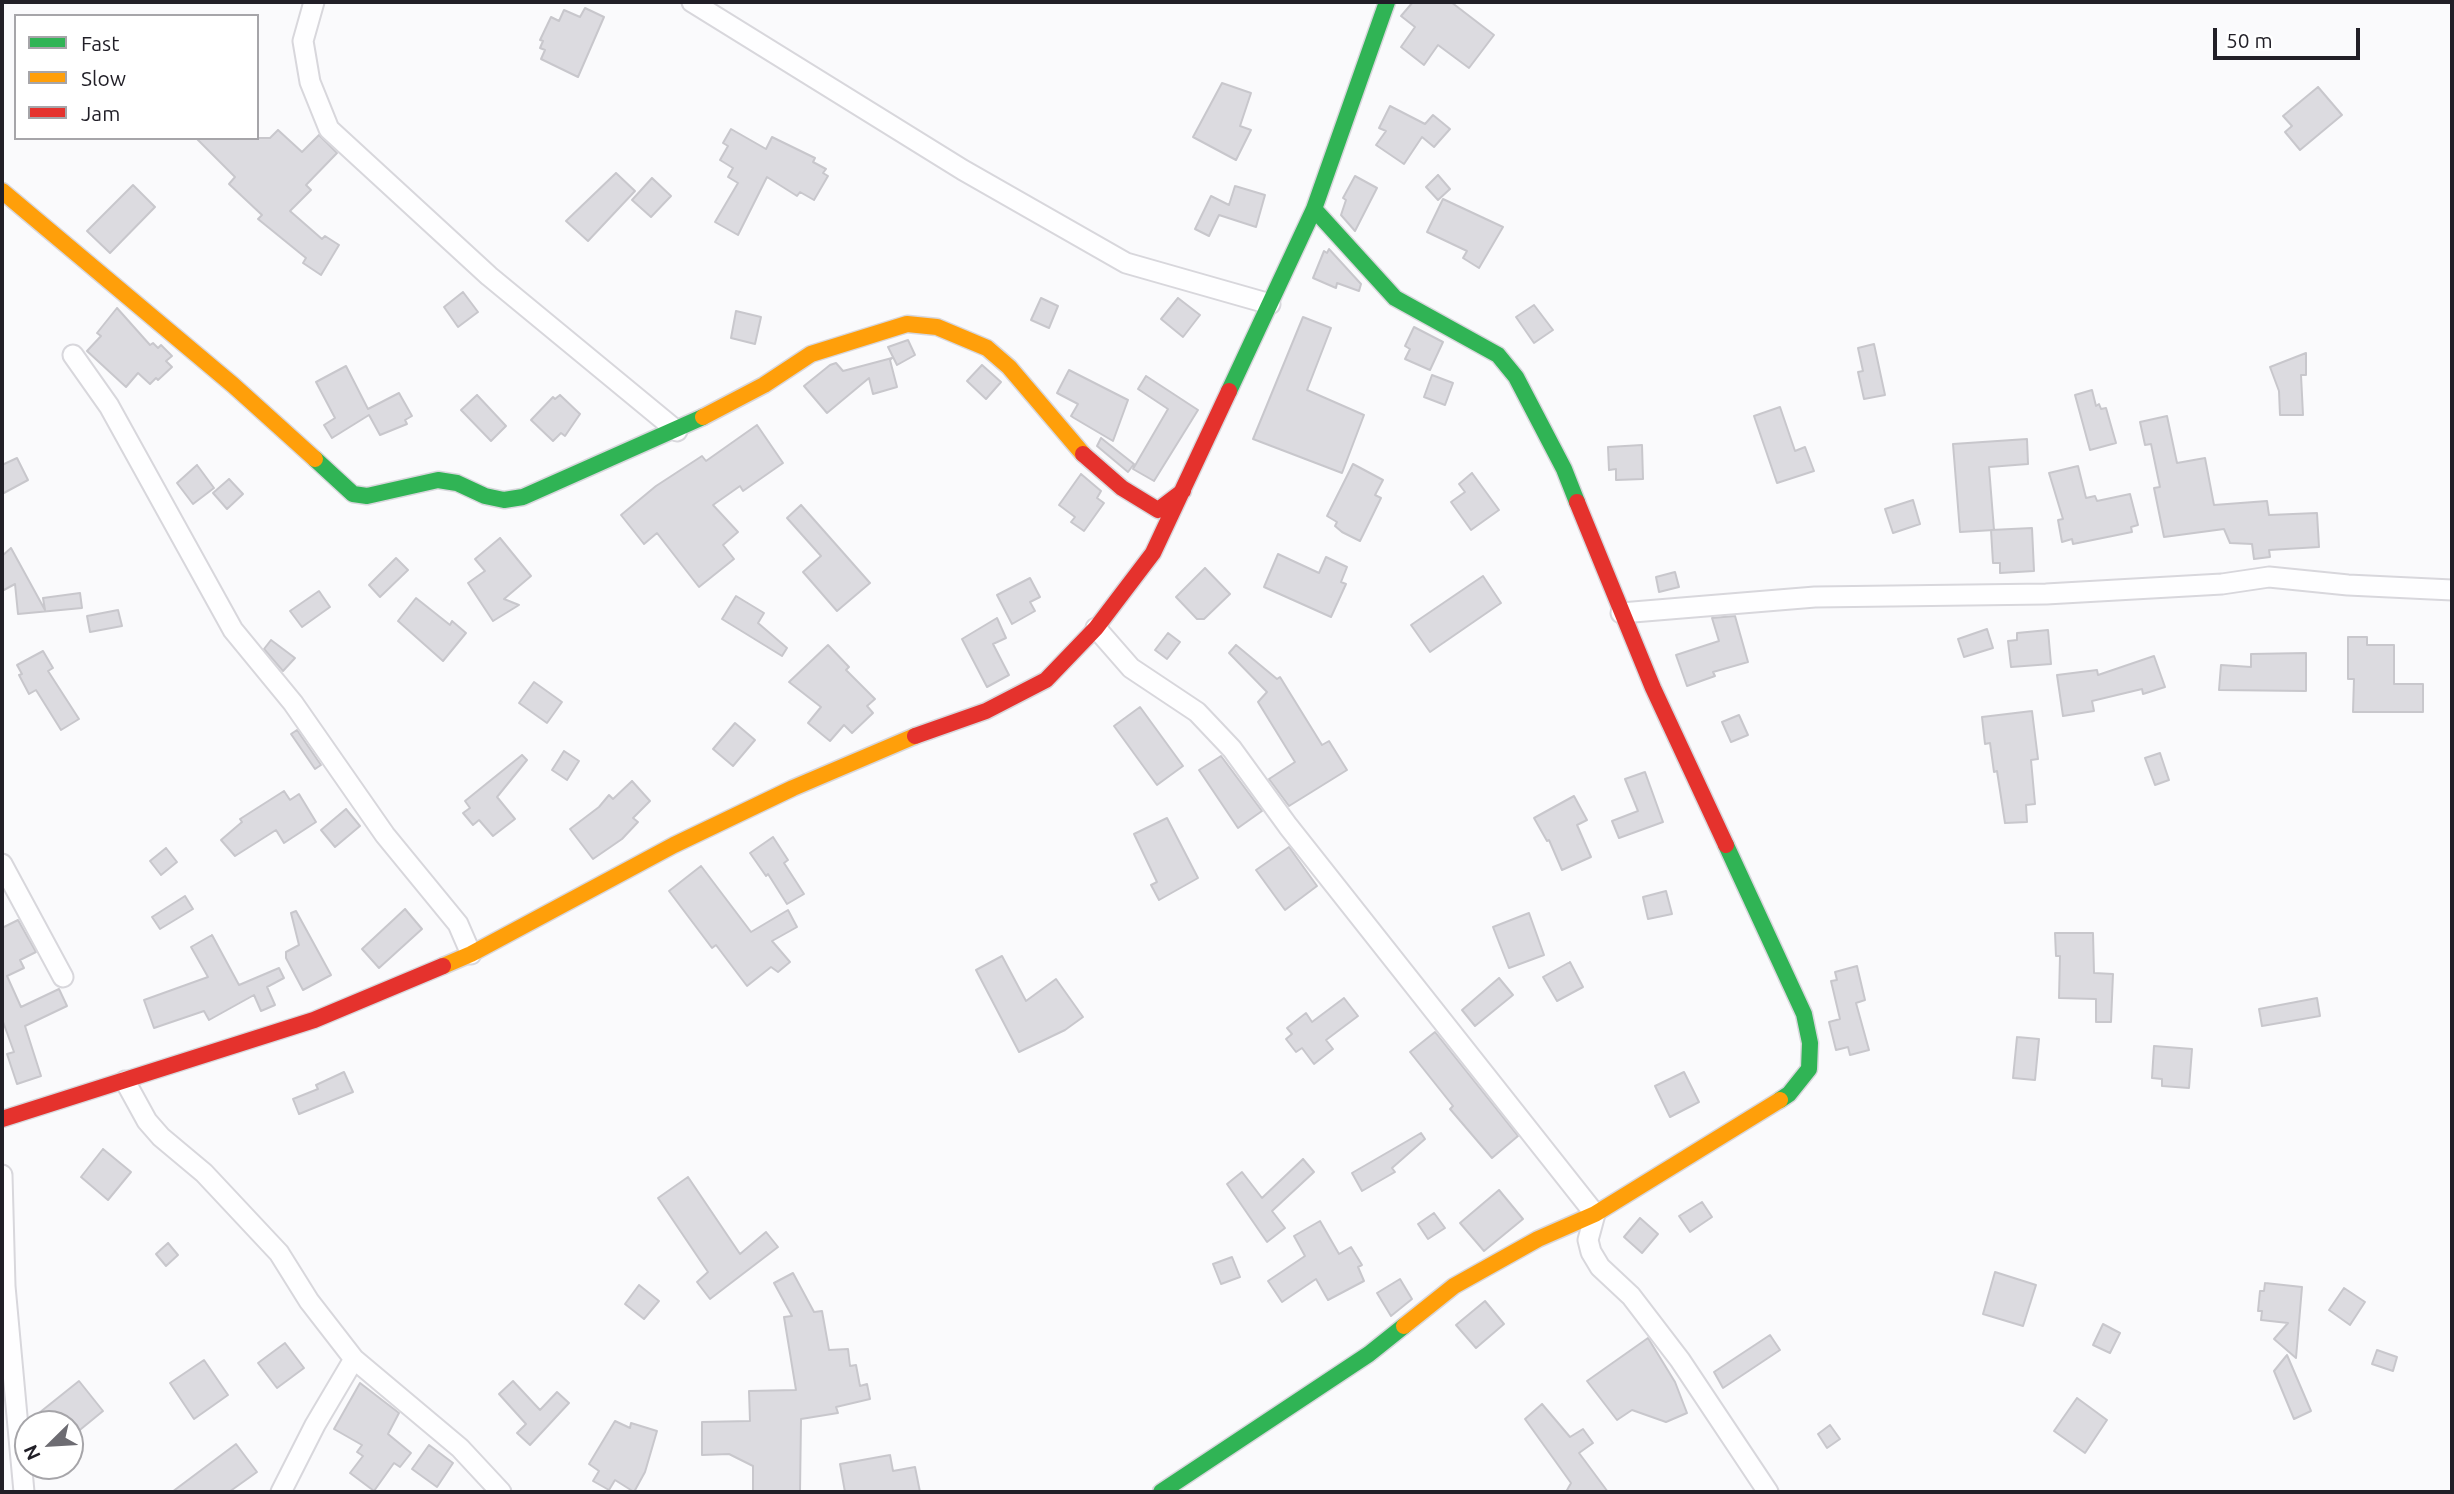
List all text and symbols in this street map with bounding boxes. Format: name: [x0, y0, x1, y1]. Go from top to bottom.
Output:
legend: [14, 14, 259, 140]
scale bar: [2216, 14, 2363, 58]
text: 50 m: [2226, 28, 2273, 52]
text: Fast: [81, 31, 119, 55]
text: Slow: [81, 66, 126, 90]
text: Jam: [81, 101, 120, 125]
north arrow: [14, 1410, 84, 1480]
text: N: [19, 1442, 45, 1464]

